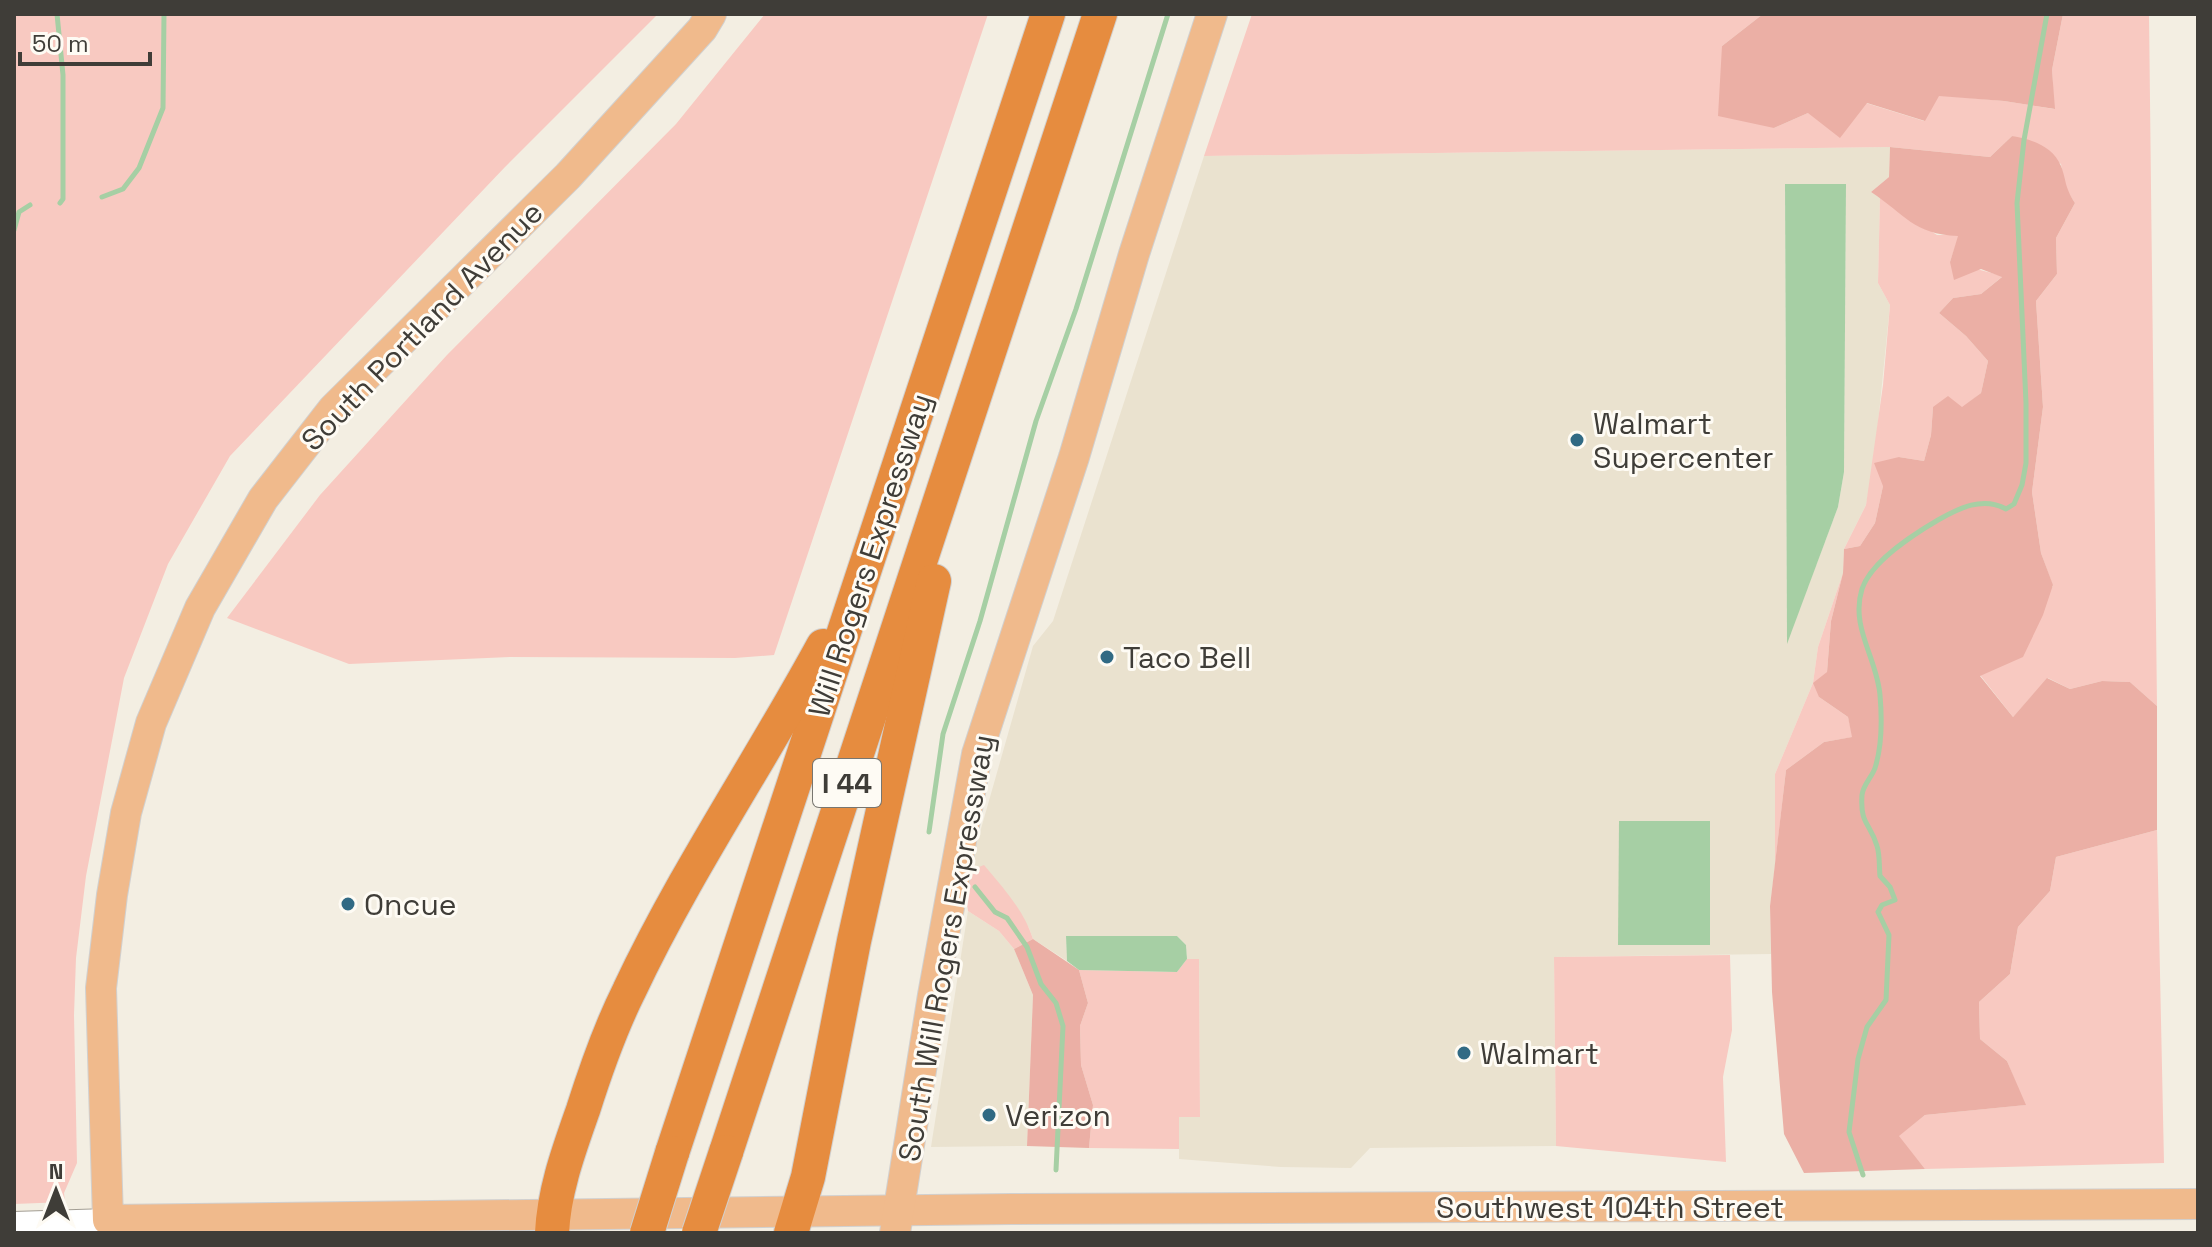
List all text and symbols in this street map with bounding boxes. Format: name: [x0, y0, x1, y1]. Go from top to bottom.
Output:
scale bar: [20, 16, 150, 66]
text: 50 m: [32, 28, 89, 59]
street label: South Portland Avenue: [293, 193, 551, 459]
street label: Will Rogers Expressway: [799, 388, 941, 722]
place label: Walmart Supercenter: [1593, 404, 1774, 477]
marker: Walmart Supercenter: [1568, 431, 1586, 449]
place label: Taco Bell: [1123, 638, 1251, 677]
marker: Taco Bell: [1098, 648, 1116, 666]
street label: South Will Rogers Expressway: [889, 731, 1003, 1165]
road number: I 44: [813, 759, 881, 807]
place label: Oncue: [364, 885, 457, 924]
marker: Oncue: [339, 895, 357, 913]
place label: Walmart: [1480, 1034, 1599, 1073]
marker: Walmart: [1455, 1044, 1473, 1062]
place label: Verizon: [1005, 1096, 1111, 1135]
marker: Verizon: [980, 1106, 998, 1124]
north arrow: [16, 1151, 96, 1231]
text: N: [49, 1157, 63, 1185]
street label: Southwest 104th Street: [1436, 1188, 1784, 1227]

